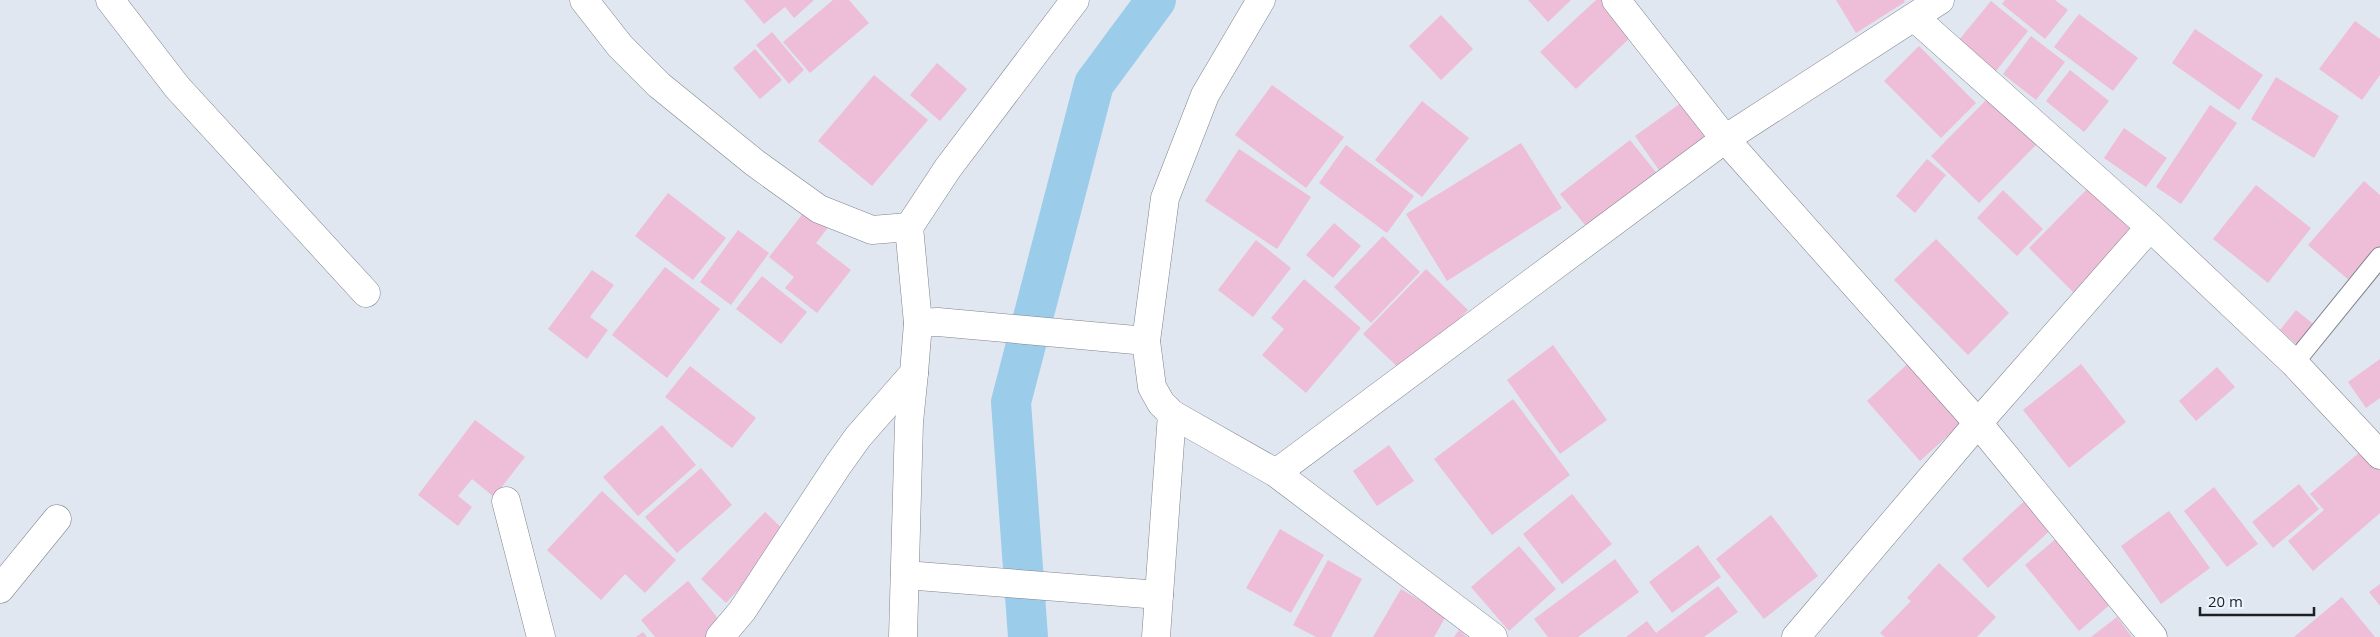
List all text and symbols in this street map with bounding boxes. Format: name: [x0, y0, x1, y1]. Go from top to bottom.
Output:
scale bar: [2200, 584, 2314, 616]
text: 20 m: [2208, 591, 2243, 611]

